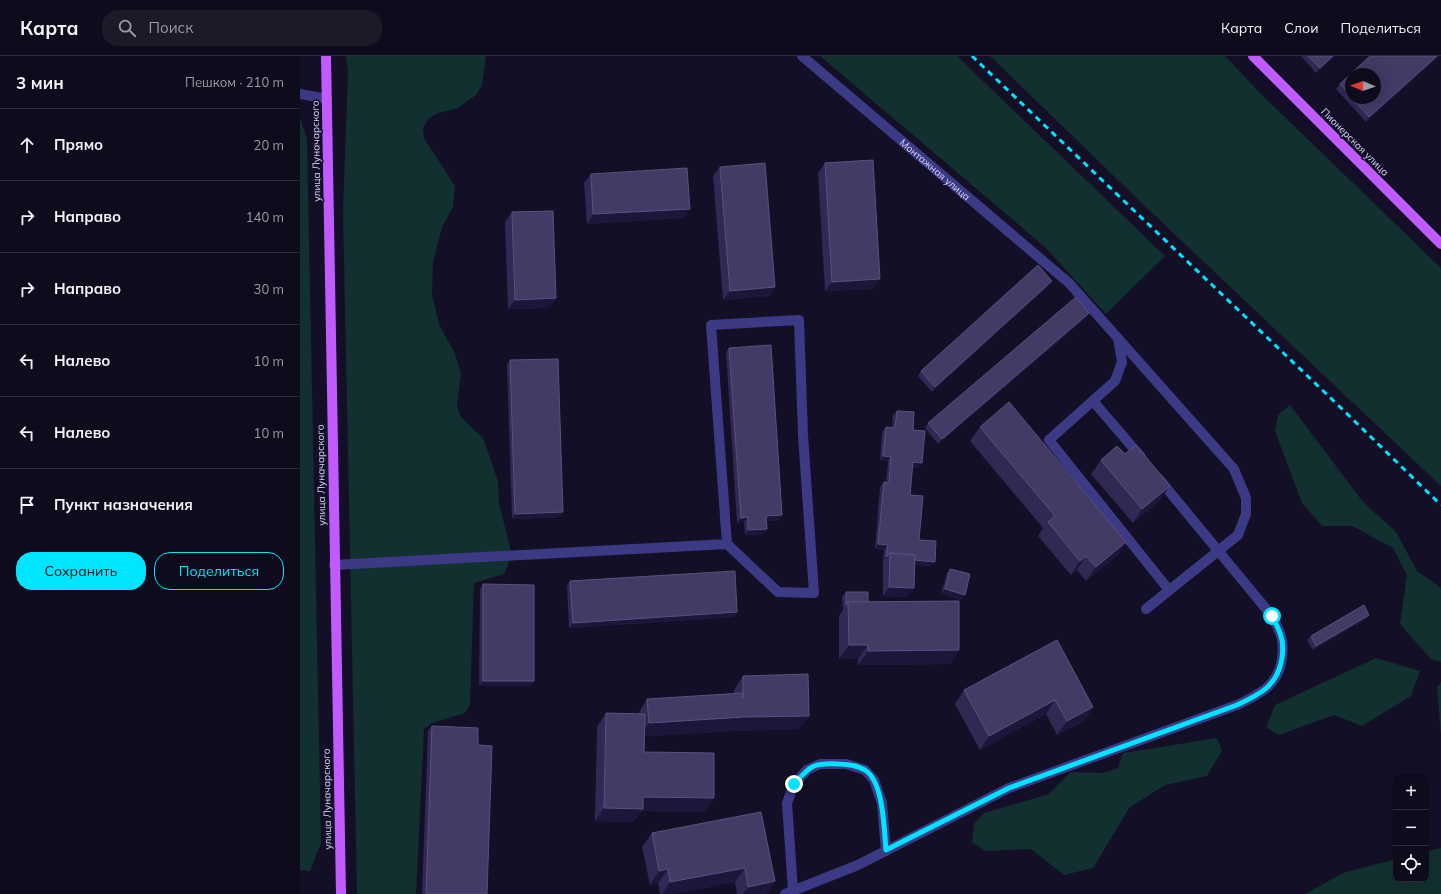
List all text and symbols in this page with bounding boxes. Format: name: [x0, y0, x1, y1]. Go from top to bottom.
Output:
search box: [102, 10, 382, 46]
text: Карта: [20, 16, 78, 40]
icon: search: [116, 17, 138, 39]
text: Поиск: [148, 18, 193, 37]
text: Карта: [1221, 19, 1262, 37]
text: Слои: [1284, 19, 1319, 37]
text: Поделиться: [1341, 19, 1421, 37]
north arrow: [1345, 68, 1381, 104]
text: 3 мин: [16, 72, 64, 93]
text: Пешком · 210 m: [185, 74, 284, 90]
street label: улица Луначарского: [309, 100, 323, 202]
street label: Пионерская улица: [1318, 105, 1392, 179]
icon: ahead: [16, 134, 38, 156]
text: Прямо: [54, 135, 103, 154]
street label: Монтажная улица: [897, 136, 973, 203]
text: 20 m: [254, 137, 284, 153]
icon: right: [16, 206, 38, 228]
text: Направо: [54, 207, 121, 226]
text: 140 m: [246, 209, 284, 225]
icon: right: [16, 278, 38, 300]
text: Направо: [54, 279, 121, 298]
text: 30 m: [254, 281, 284, 297]
icon: left: [16, 350, 38, 372]
text: Налево: [54, 351, 110, 370]
text: 10 m: [254, 353, 284, 369]
icon: left: [16, 422, 38, 444]
text: Налево: [54, 423, 110, 442]
street label: улица Луначарского: [314, 424, 328, 526]
text: 10 m: [254, 425, 284, 441]
icon: arrive: [16, 494, 38, 516]
text: Пункт назначения: [54, 495, 193, 514]
button: Сохранить: [16, 552, 146, 590]
button: Поделиться: [154, 552, 284, 590]
route start: [1263, 607, 1281, 625]
street label: улица Луначарского: [320, 748, 334, 850]
map controls: [1393, 774, 1429, 882]
button: +: [1393, 774, 1429, 810]
route end: [785, 775, 803, 793]
button: −: [1393, 810, 1429, 846]
button: locate: [1393, 846, 1429, 882]

